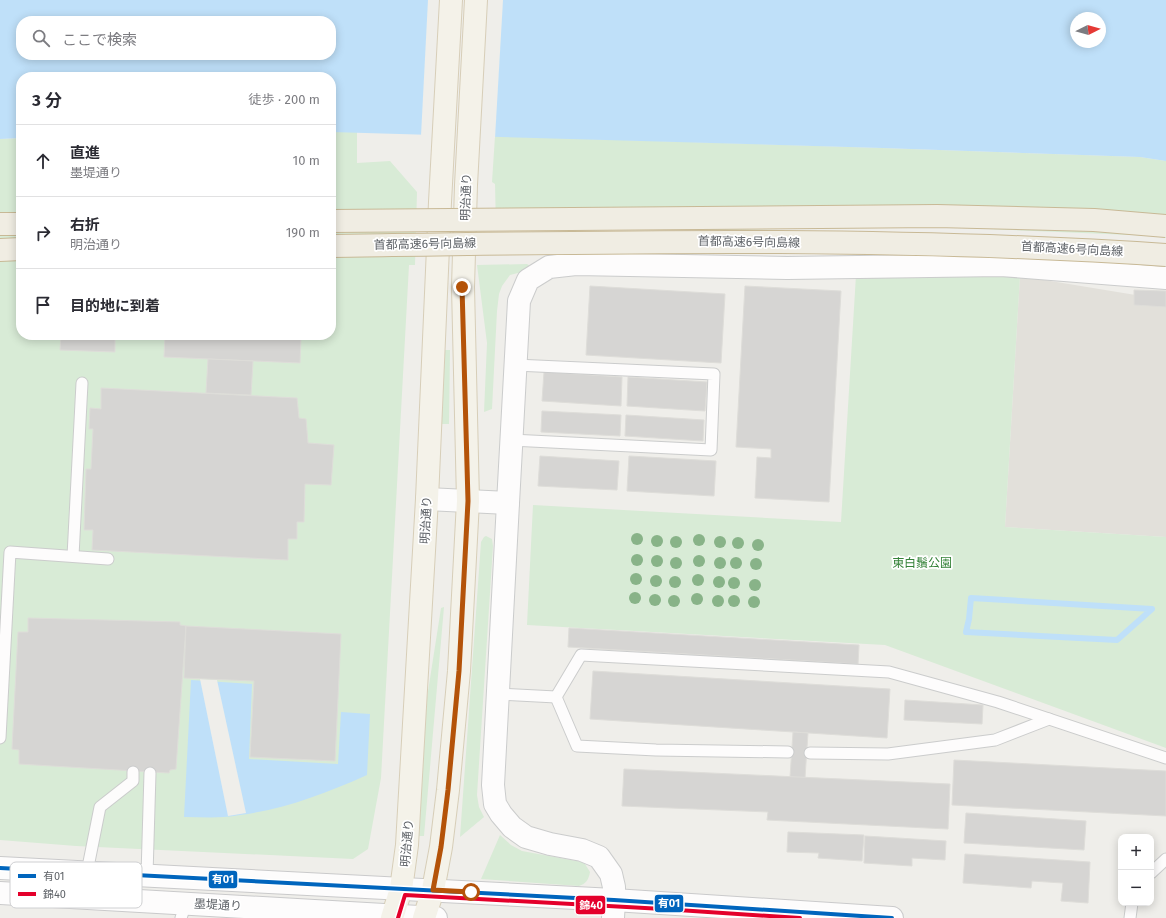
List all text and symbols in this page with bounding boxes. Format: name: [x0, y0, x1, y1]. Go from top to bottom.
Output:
north arrow: [1070, 12, 1106, 48]
search box: [16, 16, 336, 60]
icon: search: [30, 27, 52, 49]
text: ここで検索: [62, 31, 137, 49]
text: 3 分: [32, 90, 62, 111]
text: 徒歩 · 200 m: [248, 92, 320, 107]
text: 直進: [70, 144, 100, 162]
icon: ahead: [32, 150, 54, 172]
text: 10 m: [293, 153, 320, 168]
text: 墨堤通り: [70, 165, 122, 180]
street label: 明治通り: [458, 173, 474, 221]
text: 右折: [70, 216, 100, 234]
icon: right: [32, 222, 54, 244]
text: 190 m: [286, 225, 320, 240]
street label: 首都高速6号向島線: [698, 234, 800, 250]
street label: 首都高速6号向島線: [374, 236, 476, 252]
text: 明治通り: [70, 237, 122, 252]
street label: 首都高速6号向島線: [1021, 239, 1123, 259]
route end: [453, 278, 471, 296]
icon: arrive: [32, 294, 54, 316]
text: 目的地に到着: [70, 297, 160, 315]
street label: 明治通り: [418, 496, 434, 544]
park label: 東白鬚公園: [892, 556, 952, 570]
street label: 明治通り: [398, 818, 416, 868]
map controls: [1118, 834, 1154, 906]
button: +: [1118, 834, 1154, 870]
legend: [10, 862, 142, 908]
text: 有01: [43, 870, 65, 883]
line badge: 有01: [208, 870, 238, 889]
button: −: [1118, 870, 1154, 906]
text: 有01: [212, 873, 234, 886]
route start: [462, 883, 480, 901]
text: 錦40: [43, 888, 66, 901]
line badge: 有01: [654, 894, 684, 913]
line badge: 錦40: [575, 895, 606, 915]
street label: 墨堤通り: [194, 897, 242, 913]
text: 有01: [658, 897, 680, 910]
text: 錦40: [579, 899, 603, 912]

